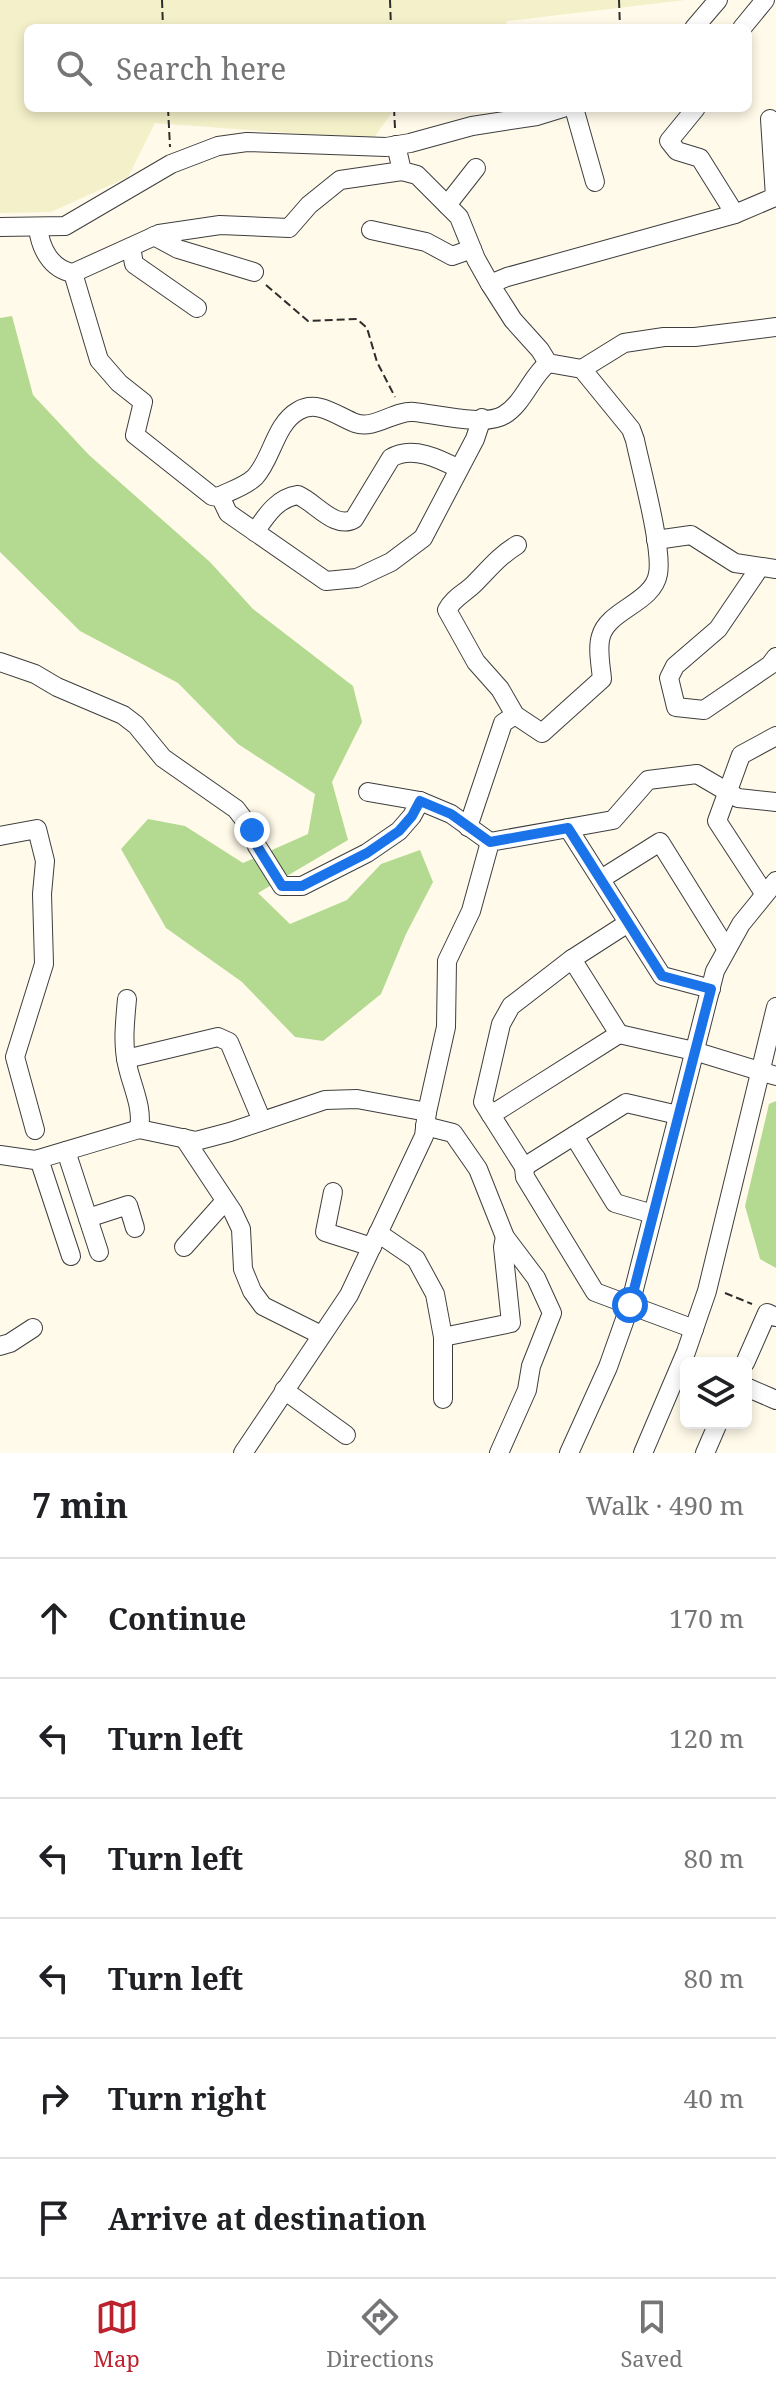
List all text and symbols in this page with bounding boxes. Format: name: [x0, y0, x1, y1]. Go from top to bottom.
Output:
search box: [24, 24, 752, 112]
icon: search: [52, 46, 96, 90]
text: Search here: [116, 48, 286, 89]
route end: [234, 812, 270, 848]
route start: [612, 1287, 648, 1323]
map controls: [680, 1357, 752, 1429]
button: layers: [680, 1357, 752, 1429]
text: 7 min: [32, 1482, 128, 1528]
text: Walk · 490 m: [586, 1487, 744, 1523]
icon: ahead: [32, 1596, 76, 1640]
text: Continue: [108, 1598, 246, 1639]
text: 170 m: [669, 1600, 744, 1636]
icon: left: [32, 1716, 76, 1760]
text: Turn left: [108, 1718, 243, 1759]
text: 120 m: [669, 1720, 744, 1756]
icon: left: [32, 1836, 76, 1880]
text: Turn left: [108, 1838, 243, 1879]
text: 80 m: [684, 1840, 744, 1876]
icon: left: [32, 1956, 76, 2000]
text: Turn left: [108, 1958, 243, 1999]
text: 80 m: [684, 1960, 744, 1996]
icon: right: [32, 2076, 76, 2120]
text: Turn right: [108, 2078, 266, 2119]
text: 40 m: [684, 2080, 744, 2116]
icon: arrive: [32, 2196, 76, 2240]
text: Arrive at destination: [108, 2198, 427, 2239]
tab: Map: [93, 2295, 140, 2373]
tab: Directions: [326, 2295, 434, 2373]
tab: Saved: [620, 2295, 683, 2373]

